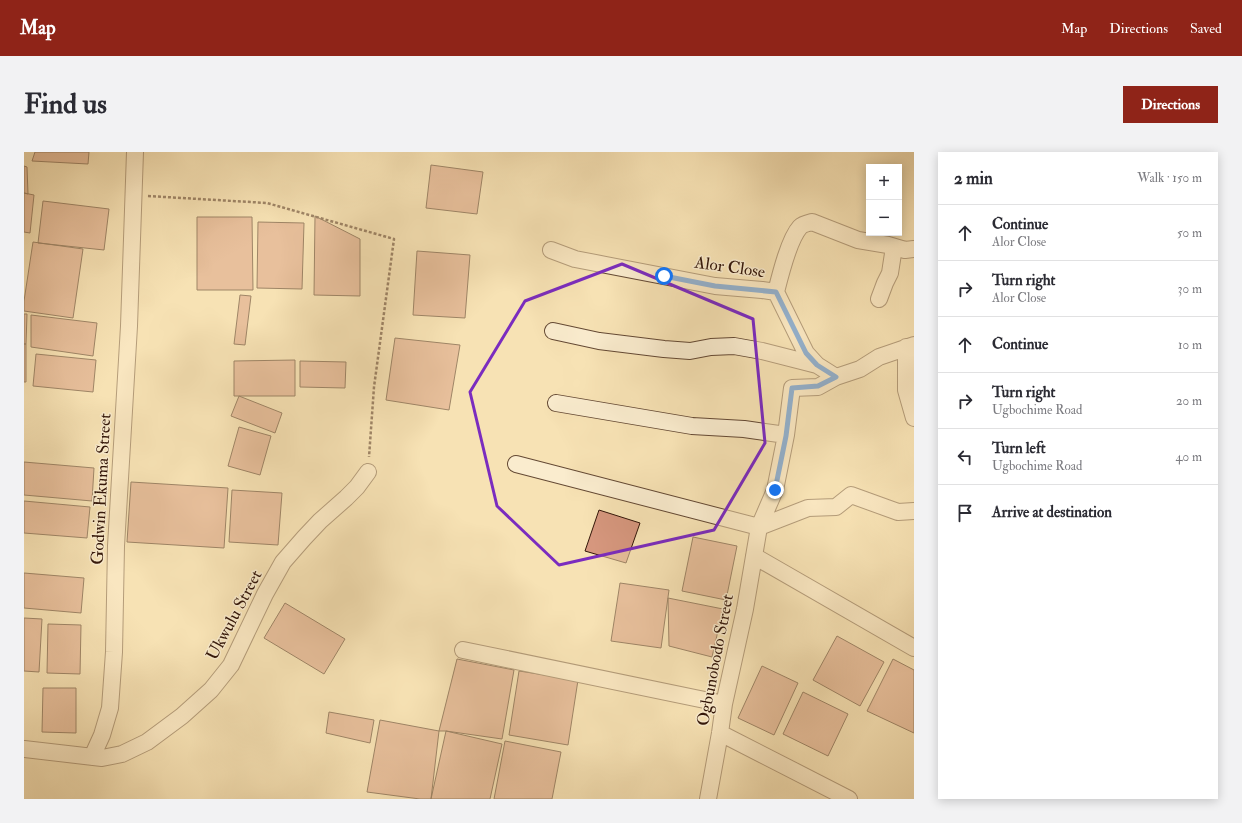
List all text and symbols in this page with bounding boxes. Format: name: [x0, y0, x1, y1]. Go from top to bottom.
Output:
text: Map: [20, 16, 56, 40]
text: Map: [1061, 20, 1087, 37]
text: Directions: [1109, 20, 1168, 37]
text: Saved: [1190, 20, 1222, 37]
button: Directions: [1123, 86, 1218, 123]
text: Find us: [24, 87, 107, 122]
map controls: [866, 164, 902, 236]
button: +: [866, 164, 902, 200]
text: 2 min: [954, 168, 993, 189]
text: Walk · 150 m: [1137, 170, 1202, 186]
button: −: [866, 200, 902, 236]
text: Continue: [992, 215, 1048, 234]
icon: ahead: [954, 222, 976, 244]
text: 50 m: [1177, 225, 1202, 241]
text: Alor Close: [992, 234, 1046, 250]
street label: Alor Close: [692, 252, 767, 282]
route start: [655, 267, 673, 285]
text: Turn right: [992, 271, 1055, 290]
icon: right: [954, 278, 976, 300]
text: 30 m: [1178, 281, 1202, 297]
text: Alor Close: [992, 290, 1046, 306]
icon: ahead: [954, 334, 976, 356]
text: Continue: [992, 335, 1048, 354]
text: 10 m: [1178, 337, 1202, 353]
text: Turn right: [992, 383, 1055, 402]
icon: right: [954, 390, 976, 412]
text: 20 m: [1176, 393, 1202, 409]
text: Ugbochime Road: [992, 402, 1082, 418]
street label: Godwin Ekuma Street: [87, 412, 115, 565]
text: Turn left: [992, 439, 1046, 458]
icon: left: [954, 446, 976, 468]
text: 40 m: [1176, 449, 1202, 465]
text: Ugbochime Road: [992, 458, 1082, 474]
route end: [766, 481, 784, 499]
icon: arrive: [954, 502, 976, 524]
text: Arrive at destination: [992, 503, 1112, 522]
street label: Ukwulu Street: [201, 566, 267, 664]
street label: Ogbunobodo Street: [692, 592, 738, 728]

